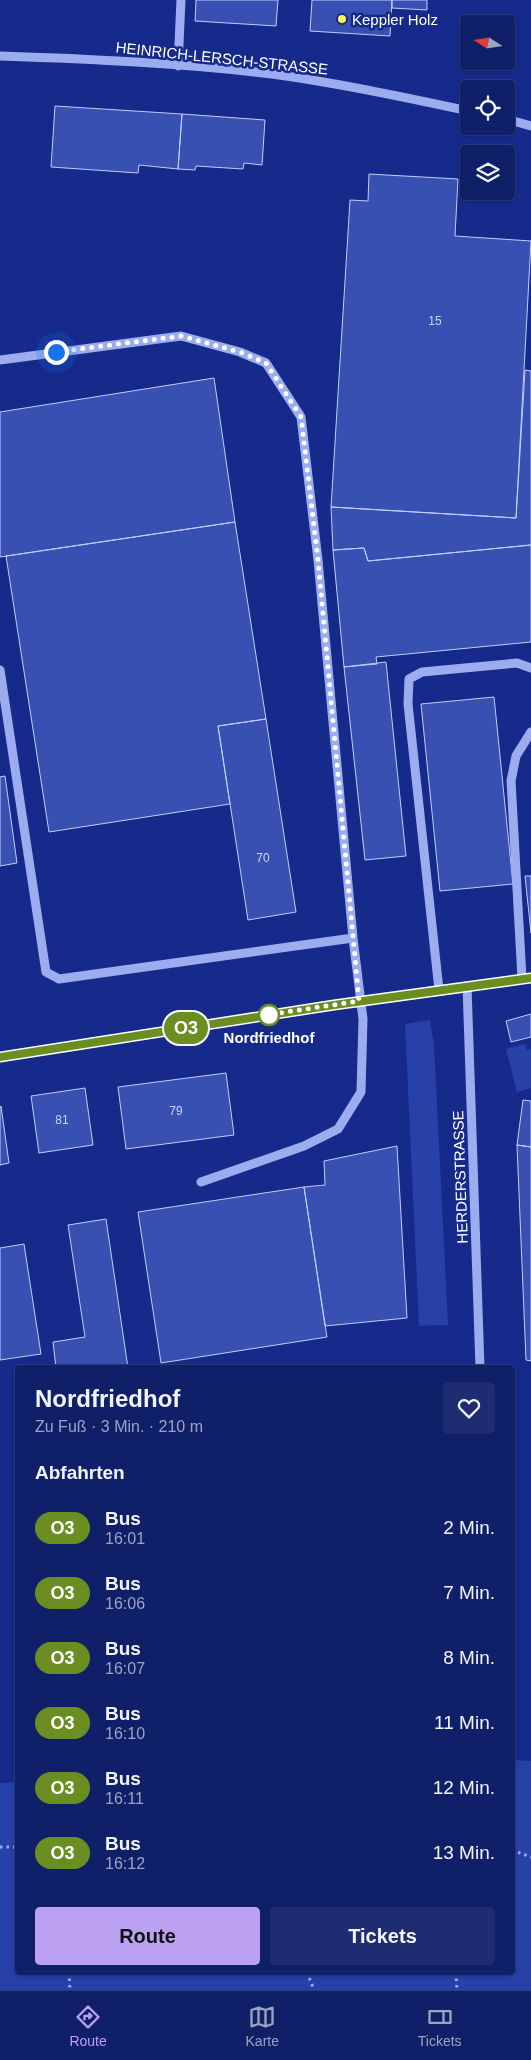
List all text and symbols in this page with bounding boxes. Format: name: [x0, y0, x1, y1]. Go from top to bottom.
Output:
place label: Keppler Holz: [352, 11, 438, 28]
marker: Keppler Holz: [336, 13, 348, 25]
north arrow: [460, 15, 515, 70]
map controls: [460, 15, 515, 200]
street label: HEINRICH-LERSCH-STRASSE: [115, 38, 329, 78]
button: locate: [460, 80, 515, 135]
button: layers: [460, 145, 515, 200]
house number: 15: [428, 314, 442, 328]
your location: [44, 340, 69, 365]
house number: 70: [256, 851, 270, 865]
marker: Nordfriedhof: [258, 1004, 280, 1026]
line badge: O3: [164, 1012, 208, 1044]
text: O3: [174, 1018, 198, 1038]
place label: Nordfriedhof: [224, 1029, 315, 1046]
house number: 79: [169, 1104, 183, 1118]
street label: HERDERSTRASSE: [449, 1110, 471, 1244]
house number: 81: [55, 1113, 69, 1127]
button: heart: [443, 1382, 495, 1434]
text: Nordfriedhof: [35, 1385, 180, 1412]
text: Zu Fuß · 3 Min. · 210 m: [35, 1418, 203, 1435]
text: Abfahrten: [35, 1462, 125, 1483]
text: Bus: [105, 1508, 141, 1529]
text: 2 Min.: [443, 1517, 495, 1538]
text: O3: [50, 1518, 75, 1538]
text: 16:01: [105, 1530, 145, 1547]
text: Bus: [105, 1573, 141, 1594]
text: 7 Min.: [443, 1582, 495, 1603]
text: O3: [50, 1583, 75, 1603]
text: 16:06: [105, 1595, 145, 1612]
text: Bus: [105, 1638, 141, 1659]
text: 8 Min.: [443, 1647, 495, 1668]
text: O3: [50, 1648, 75, 1668]
text: 16:07: [105, 1660, 145, 1677]
text: Bus: [105, 1703, 141, 1724]
text: 11 Min.: [434, 1712, 495, 1733]
text: O3: [50, 1713, 75, 1733]
text: 16:10: [105, 1725, 145, 1742]
text: Bus: [105, 1768, 141, 1789]
text: 12 Min.: [433, 1777, 495, 1798]
text: O3: [50, 1778, 75, 1798]
text: 16:11: [105, 1790, 144, 1807]
text: Bus: [105, 1833, 141, 1854]
text: 13 Min.: [433, 1842, 495, 1863]
text: O3: [50, 1843, 75, 1863]
text: 16:12: [105, 1855, 145, 1872]
button: Route: [35, 1907, 260, 1965]
button: Tickets: [270, 1907, 495, 1965]
tab: Route: [69, 2003, 107, 2049]
tab: Karte: [246, 2003, 279, 2049]
tab: Tickets: [418, 2003, 462, 2049]

